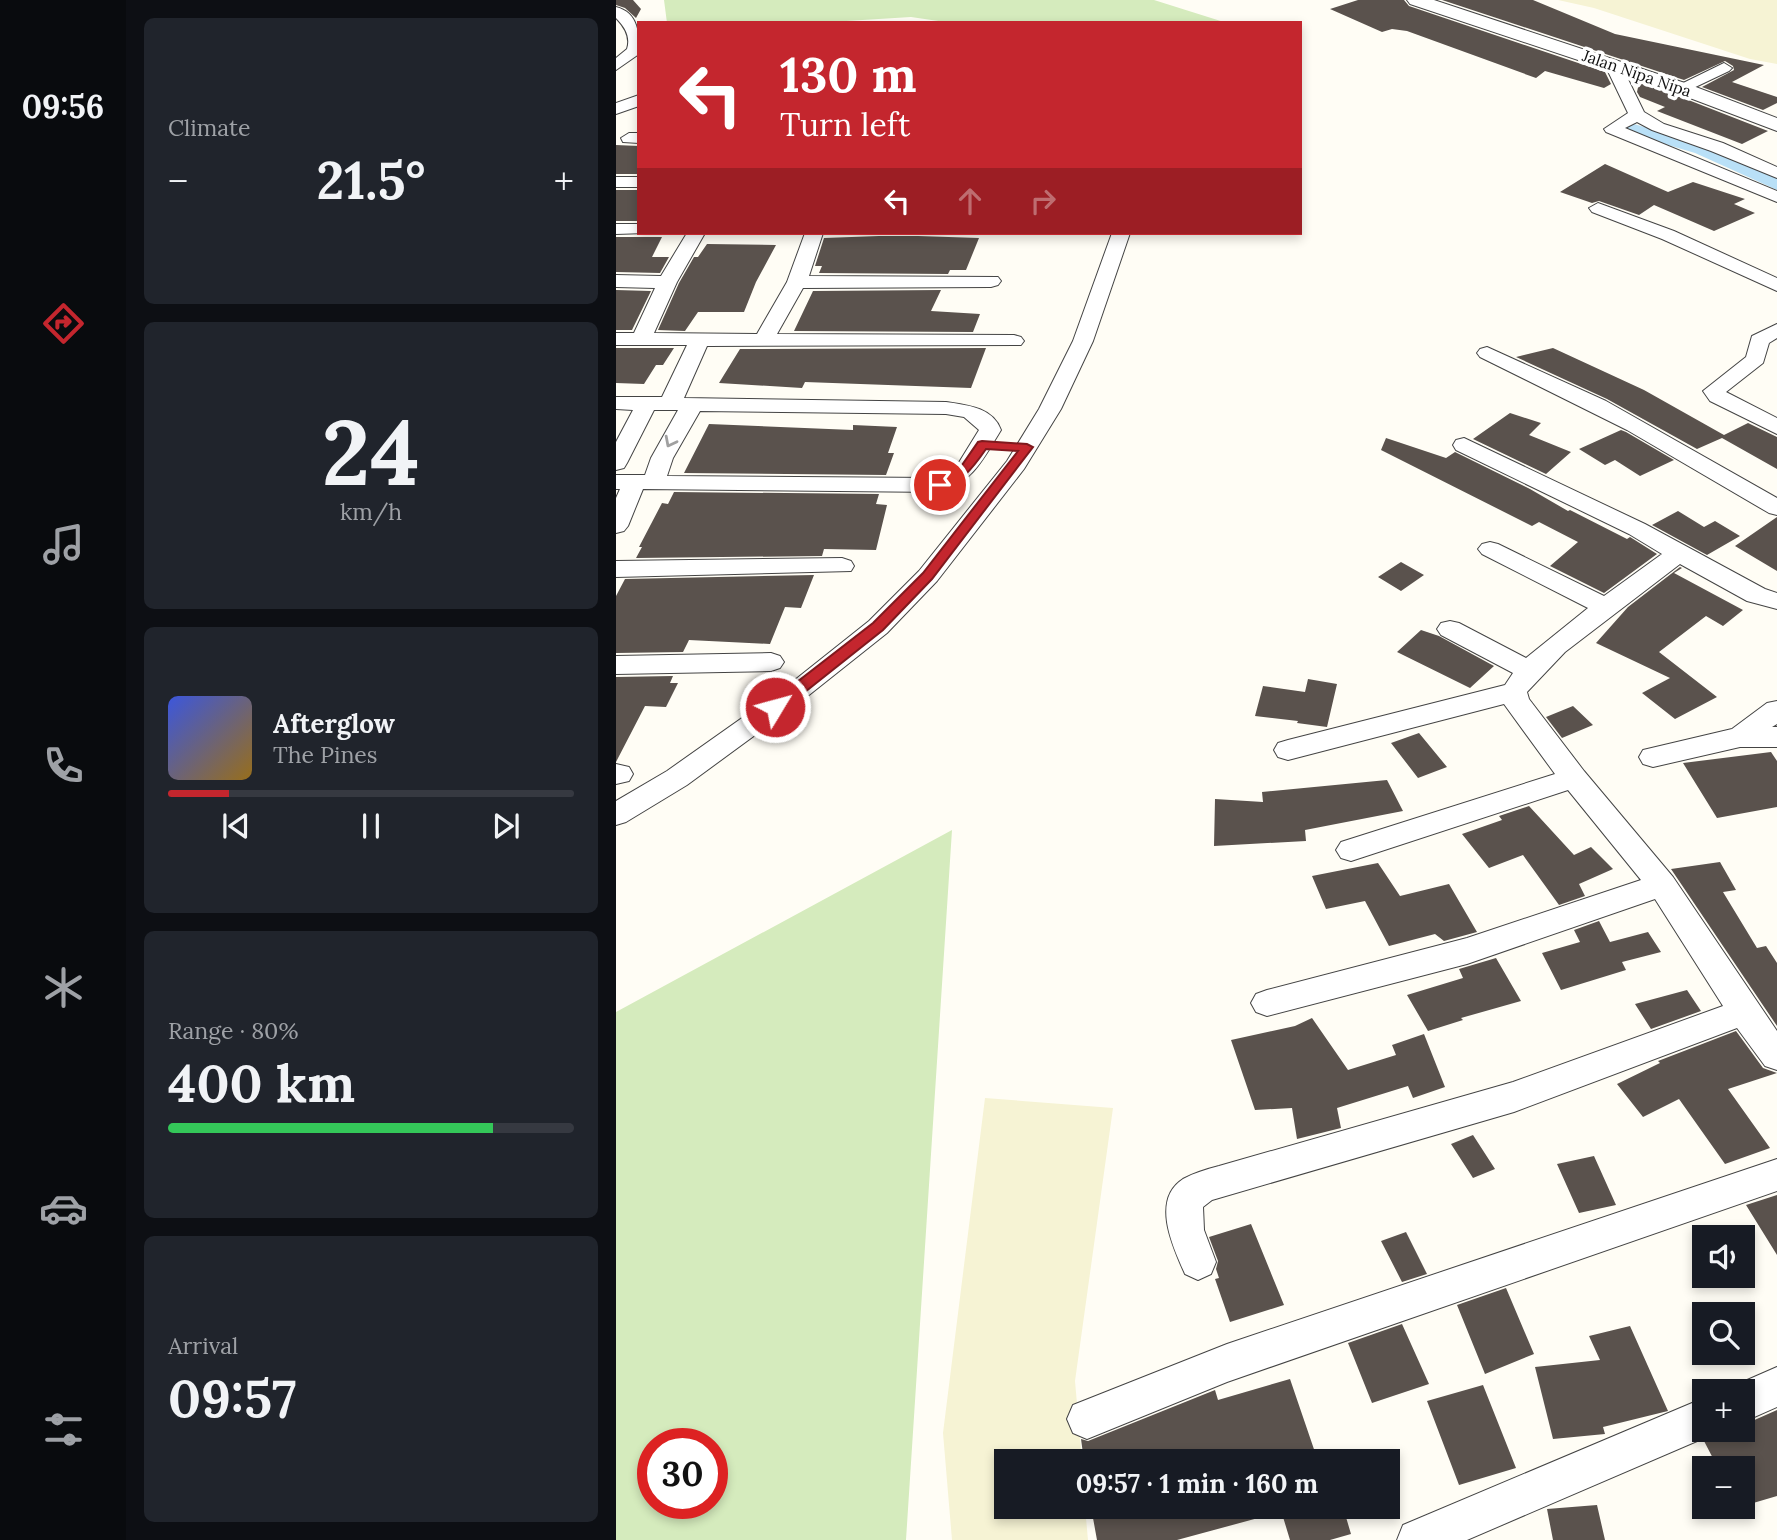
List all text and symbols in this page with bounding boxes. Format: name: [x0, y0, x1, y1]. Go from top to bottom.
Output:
text: 130 m: [780, 43, 916, 105]
street label: Jalan Nipa Nipa: [1579, 45, 1694, 101]
icon: left: [665, 49, 756, 140]
text: 09:56: [22, 86, 104, 127]
text: Turn left: [780, 104, 910, 145]
text: Climate: [168, 113, 250, 142]
text: 21.5°: [317, 147, 425, 213]
text: −: [168, 157, 188, 205]
text: +: [554, 157, 574, 205]
icon: left: [878, 182, 916, 220]
icon: ahead: [951, 182, 989, 220]
icon: right: [1024, 182, 1062, 220]
icon: directions: [39, 299, 88, 348]
text: 24: [322, 393, 420, 510]
one-way arrow: [665, 435, 679, 447]
pin: [910, 455, 970, 515]
icon: arrive: [921, 466, 959, 504]
text: km/h: [340, 497, 402, 526]
icon: music: [39, 520, 88, 569]
position arrow: [738, 670, 812, 744]
text: Afterglow: [273, 707, 395, 740]
text: The Pines: [273, 740, 378, 769]
icon: phone: [39, 741, 88, 790]
icon: previous: [217, 807, 255, 845]
icon: pause: [352, 807, 390, 845]
icon: next: [487, 807, 525, 845]
icon: climate: [39, 963, 88, 1012]
text: Range · 80%: [168, 1016, 298, 1045]
text: 400 km: [168, 1050, 355, 1116]
icon: car: [39, 1184, 88, 1233]
map controls: [1692, 1225, 1755, 1519]
button: sound: [1692, 1225, 1755, 1288]
button: search: [1692, 1302, 1755, 1365]
text: Arrival: [168, 1331, 238, 1360]
text: 09:57: [168, 1365, 297, 1431]
button: +: [1692, 1379, 1755, 1442]
icon: filters: [39, 1405, 88, 1454]
speed limit sign: 30: [637, 1428, 728, 1519]
button: −: [1692, 1456, 1755, 1519]
text: 09:57 · 1 min · 160 m: [1076, 1467, 1318, 1500]

